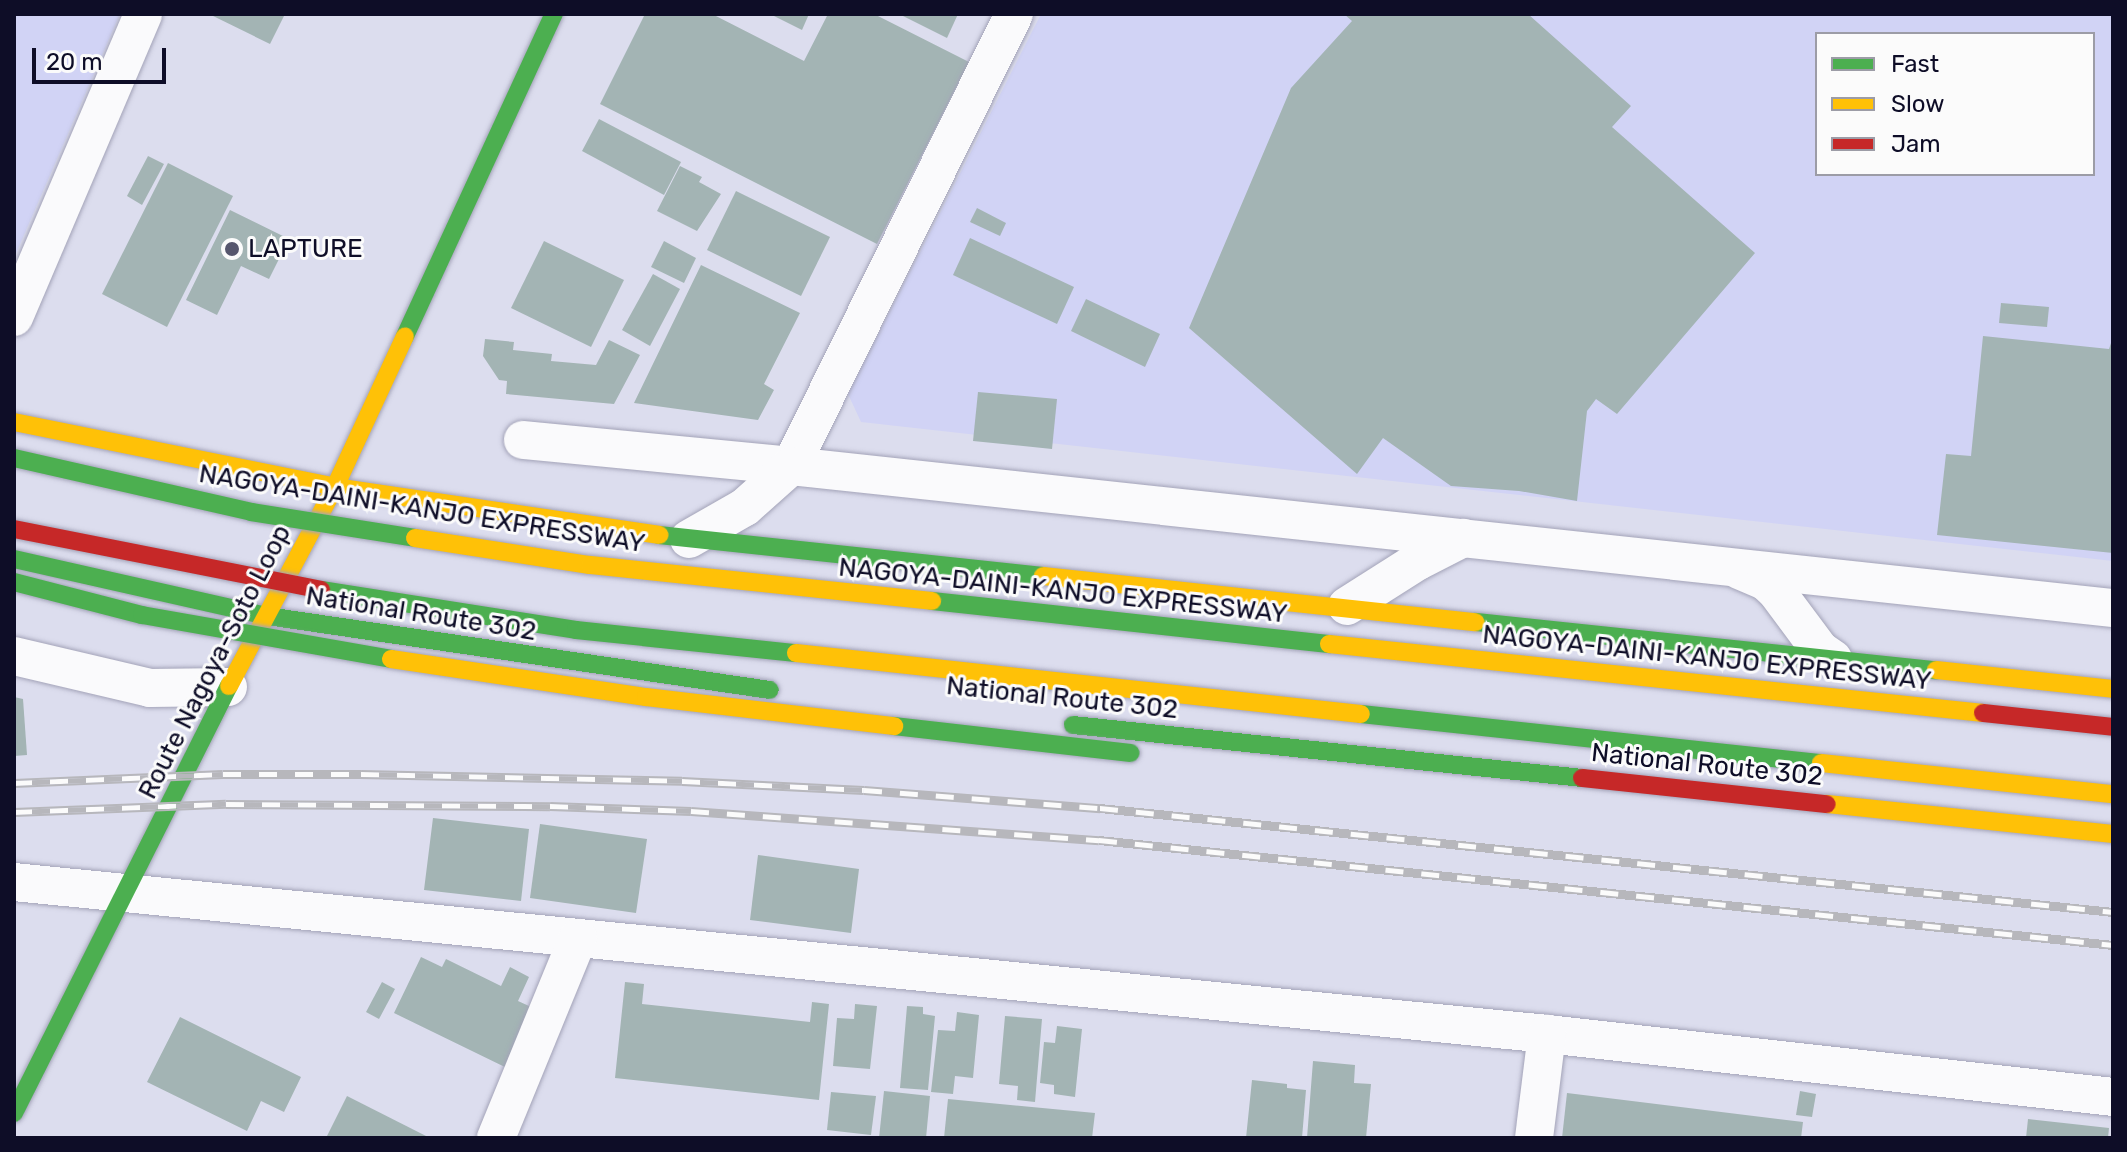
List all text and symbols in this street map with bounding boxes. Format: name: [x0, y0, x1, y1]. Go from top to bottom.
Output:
scale bar: [36, 32, 170, 82]
legend: [1815, 32, 2095, 176]
text: 20 m: [46, 48, 103, 76]
text: Fast: [1891, 50, 1939, 78]
text: Slow: [1891, 90, 1944, 118]
text: Jam: [1891, 130, 1941, 158]
place label: LAPTURE: [248, 233, 363, 265]
marker: LAPTURE: [223, 240, 241, 258]
street label: NAGOYA-DAINI-KANJO EXPRESSWAY: [197, 458, 647, 560]
street label: Route Nagoya-Soto Loop: [132, 520, 298, 804]
street label: NAGOYA-DAINI-KANJO EXPRESSWAY: [837, 552, 1289, 630]
street label: National Route 302: [304, 580, 538, 648]
street label: NAGOYA-DAINI-KANJO EXPRESSWAY: [1481, 619, 1933, 697]
street label: National Route 302: [945, 670, 1179, 726]
street label: National Route 302: [1590, 737, 1824, 793]

